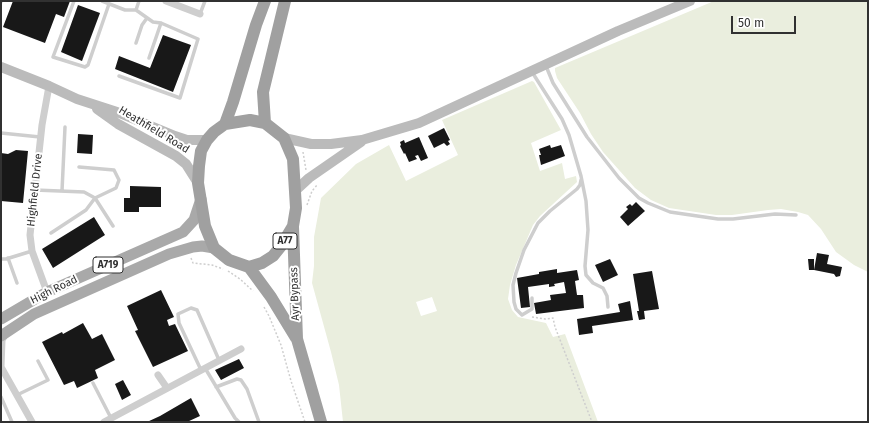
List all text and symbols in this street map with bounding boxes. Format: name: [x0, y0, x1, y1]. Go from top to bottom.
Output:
scale bar: [733, 8, 798, 34]
text: 50 m: [738, 16, 764, 30]
street label: Heathfield Road: [116, 104, 192, 156]
street label: Highfield Drive: [25, 153, 45, 227]
road number: A77: [273, 233, 297, 249]
road number: A719: [93, 257, 123, 273]
street label: Ayr Bypass: [287, 267, 303, 321]
street label: High Road: [28, 273, 80, 307]

